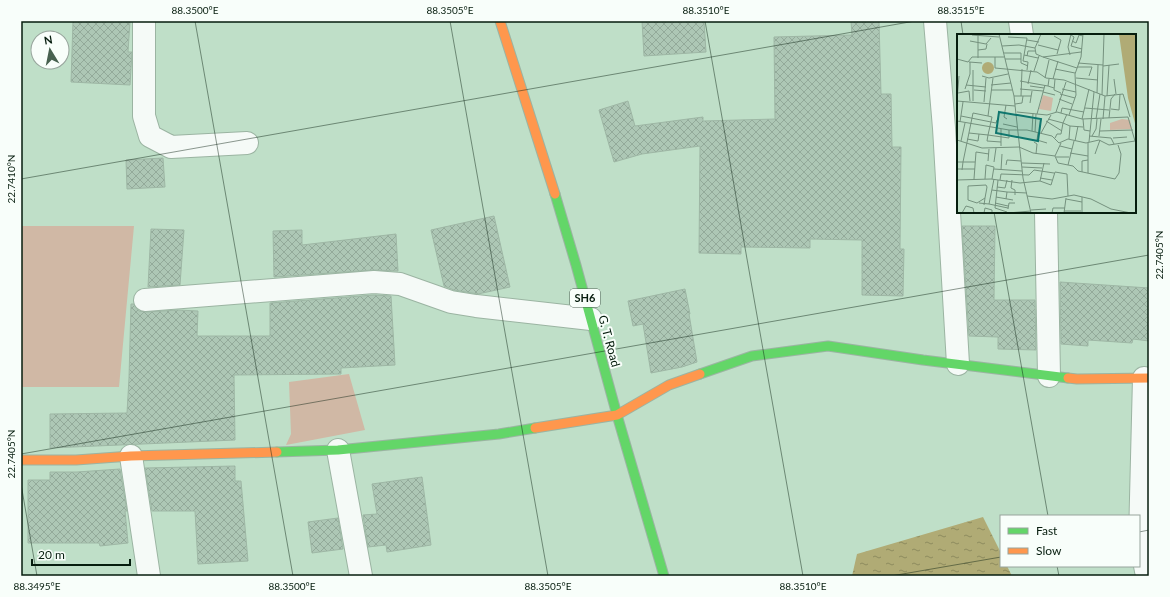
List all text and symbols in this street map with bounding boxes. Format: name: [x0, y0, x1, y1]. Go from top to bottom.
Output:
text: 88.3500°E: [171, 4, 219, 16]
text: 88.3505°E: [426, 4, 474, 16]
text: 88.3510°E: [682, 4, 730, 16]
text: 88.3515°E: [937, 4, 985, 16]
north arrow: [30, 30, 70, 70]
text: N: [43, 33, 53, 47]
inset map: [957, 34, 1136, 213]
text: 22.7410°N: [5, 155, 17, 203]
text: 22.7405°N: [1153, 231, 1165, 279]
road number: SH6: [570, 289, 600, 307]
street label: G. T. Road: [595, 313, 624, 368]
text: 22.7405°N: [5, 430, 17, 478]
legend: [1000, 515, 1140, 567]
text: Fast: [1036, 523, 1058, 538]
scale bar: [32, 541, 130, 567]
text: Slow: [1036, 543, 1062, 558]
text: 20 m: [38, 547, 65, 562]
text: 88.3495°E: [13, 580, 61, 592]
text: 88.3500°E: [268, 580, 316, 592]
text: 88.3505°E: [524, 580, 572, 592]
text: 88.3510°E: [779, 580, 827, 592]

